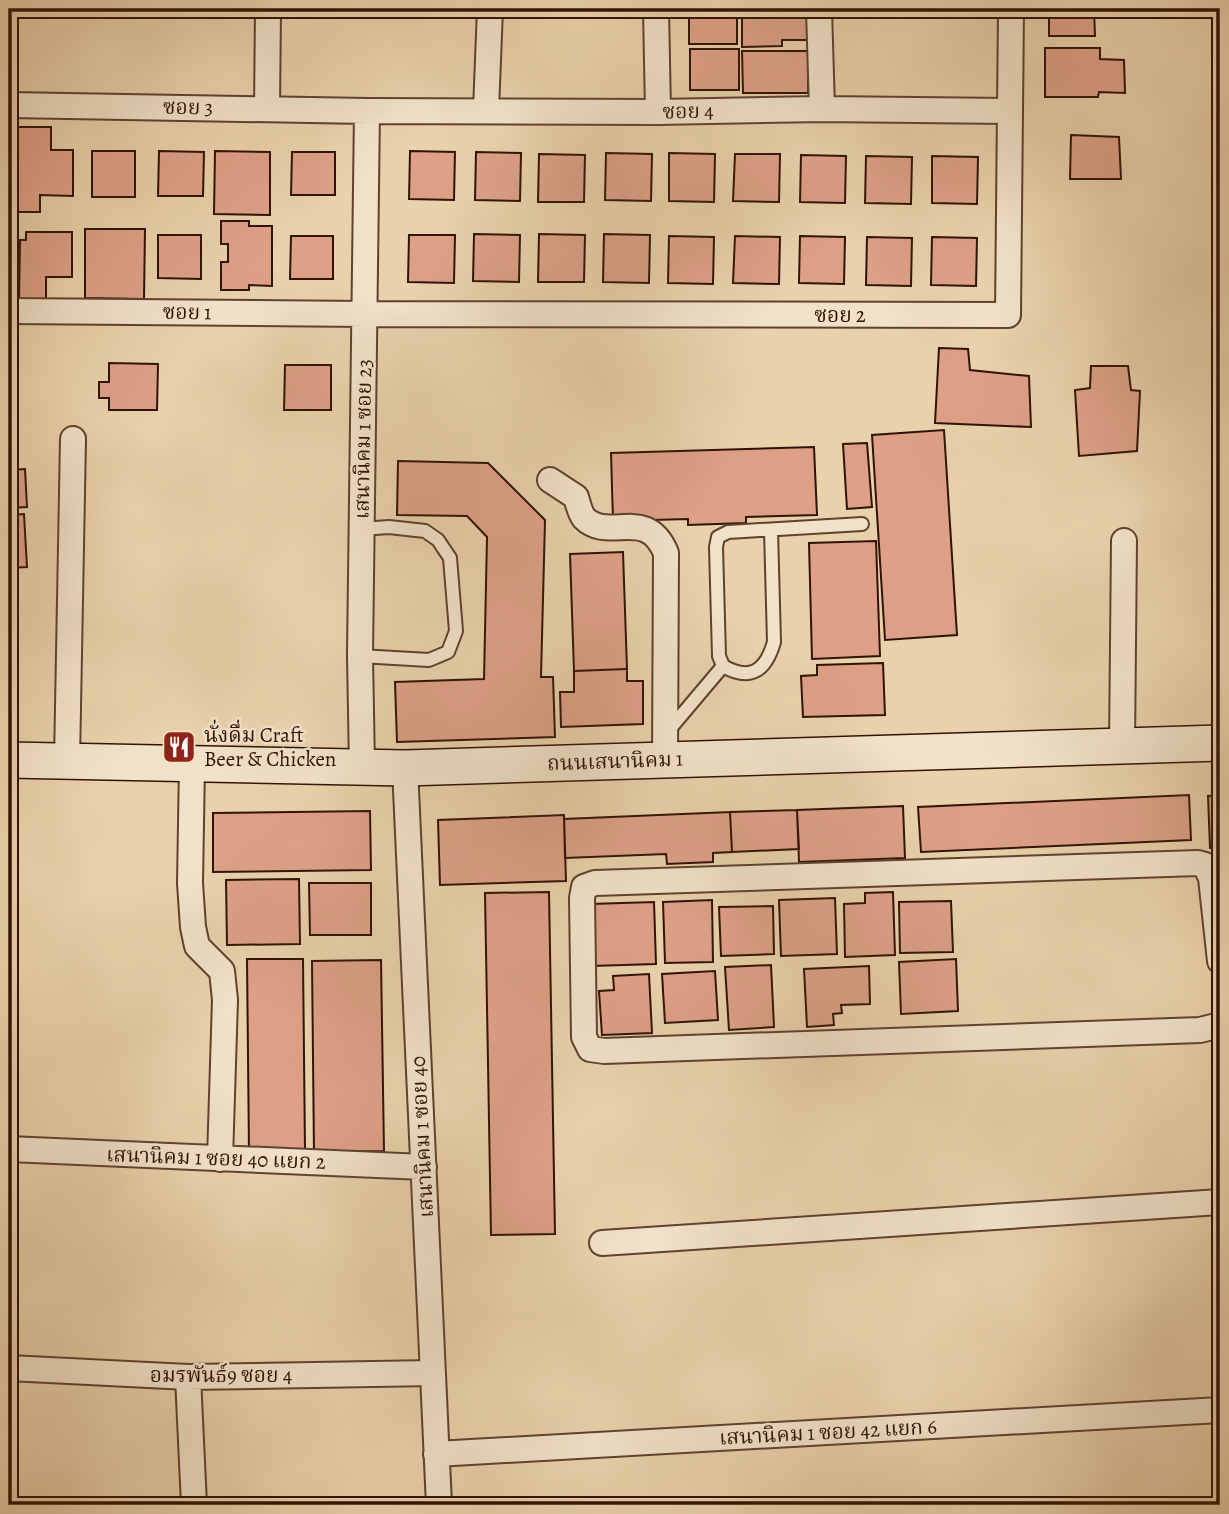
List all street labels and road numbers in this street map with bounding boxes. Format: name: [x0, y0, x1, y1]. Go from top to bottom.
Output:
street label: ซอย 3: [163, 93, 213, 121]
street label: ซอย 4: [662, 97, 714, 125]
street label: ซอย 1: [162, 298, 212, 326]
street label: ซอย 2: [814, 301, 866, 329]
street label: เสนานิคม 1 ซอย 23: [348, 359, 378, 519]
street label: ถนนเสนานิคม 1: [546, 745, 684, 777]
street label: เสนานิคม 1 ซอย 40: [404, 1055, 440, 1219]
street label: เสนานิคม 1 ซอย 40 แยก 2: [106, 1140, 326, 1176]
street label: อมรพันธ์9 ซอย 4: [150, 1361, 292, 1389]
street label: เสนานิคม 1 ซอย 42 แยก 6: [718, 1412, 938, 1452]

